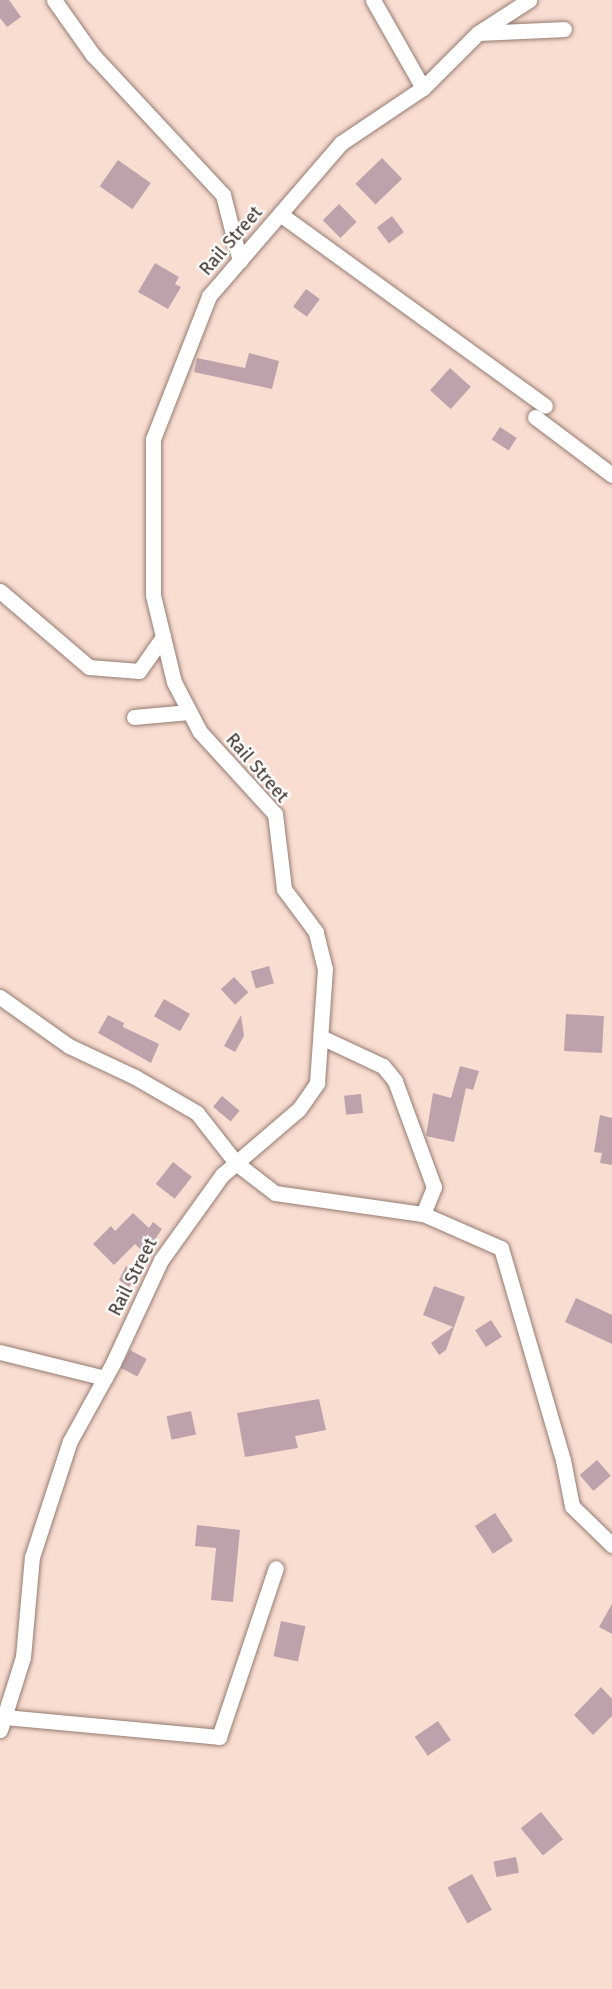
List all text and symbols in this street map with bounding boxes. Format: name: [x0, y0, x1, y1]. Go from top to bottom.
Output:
street label: Rail Street: [195, 202, 267, 280]
street label: Rail Street: [221, 729, 293, 807]
street label: Rail Street: [104, 1234, 162, 1320]

